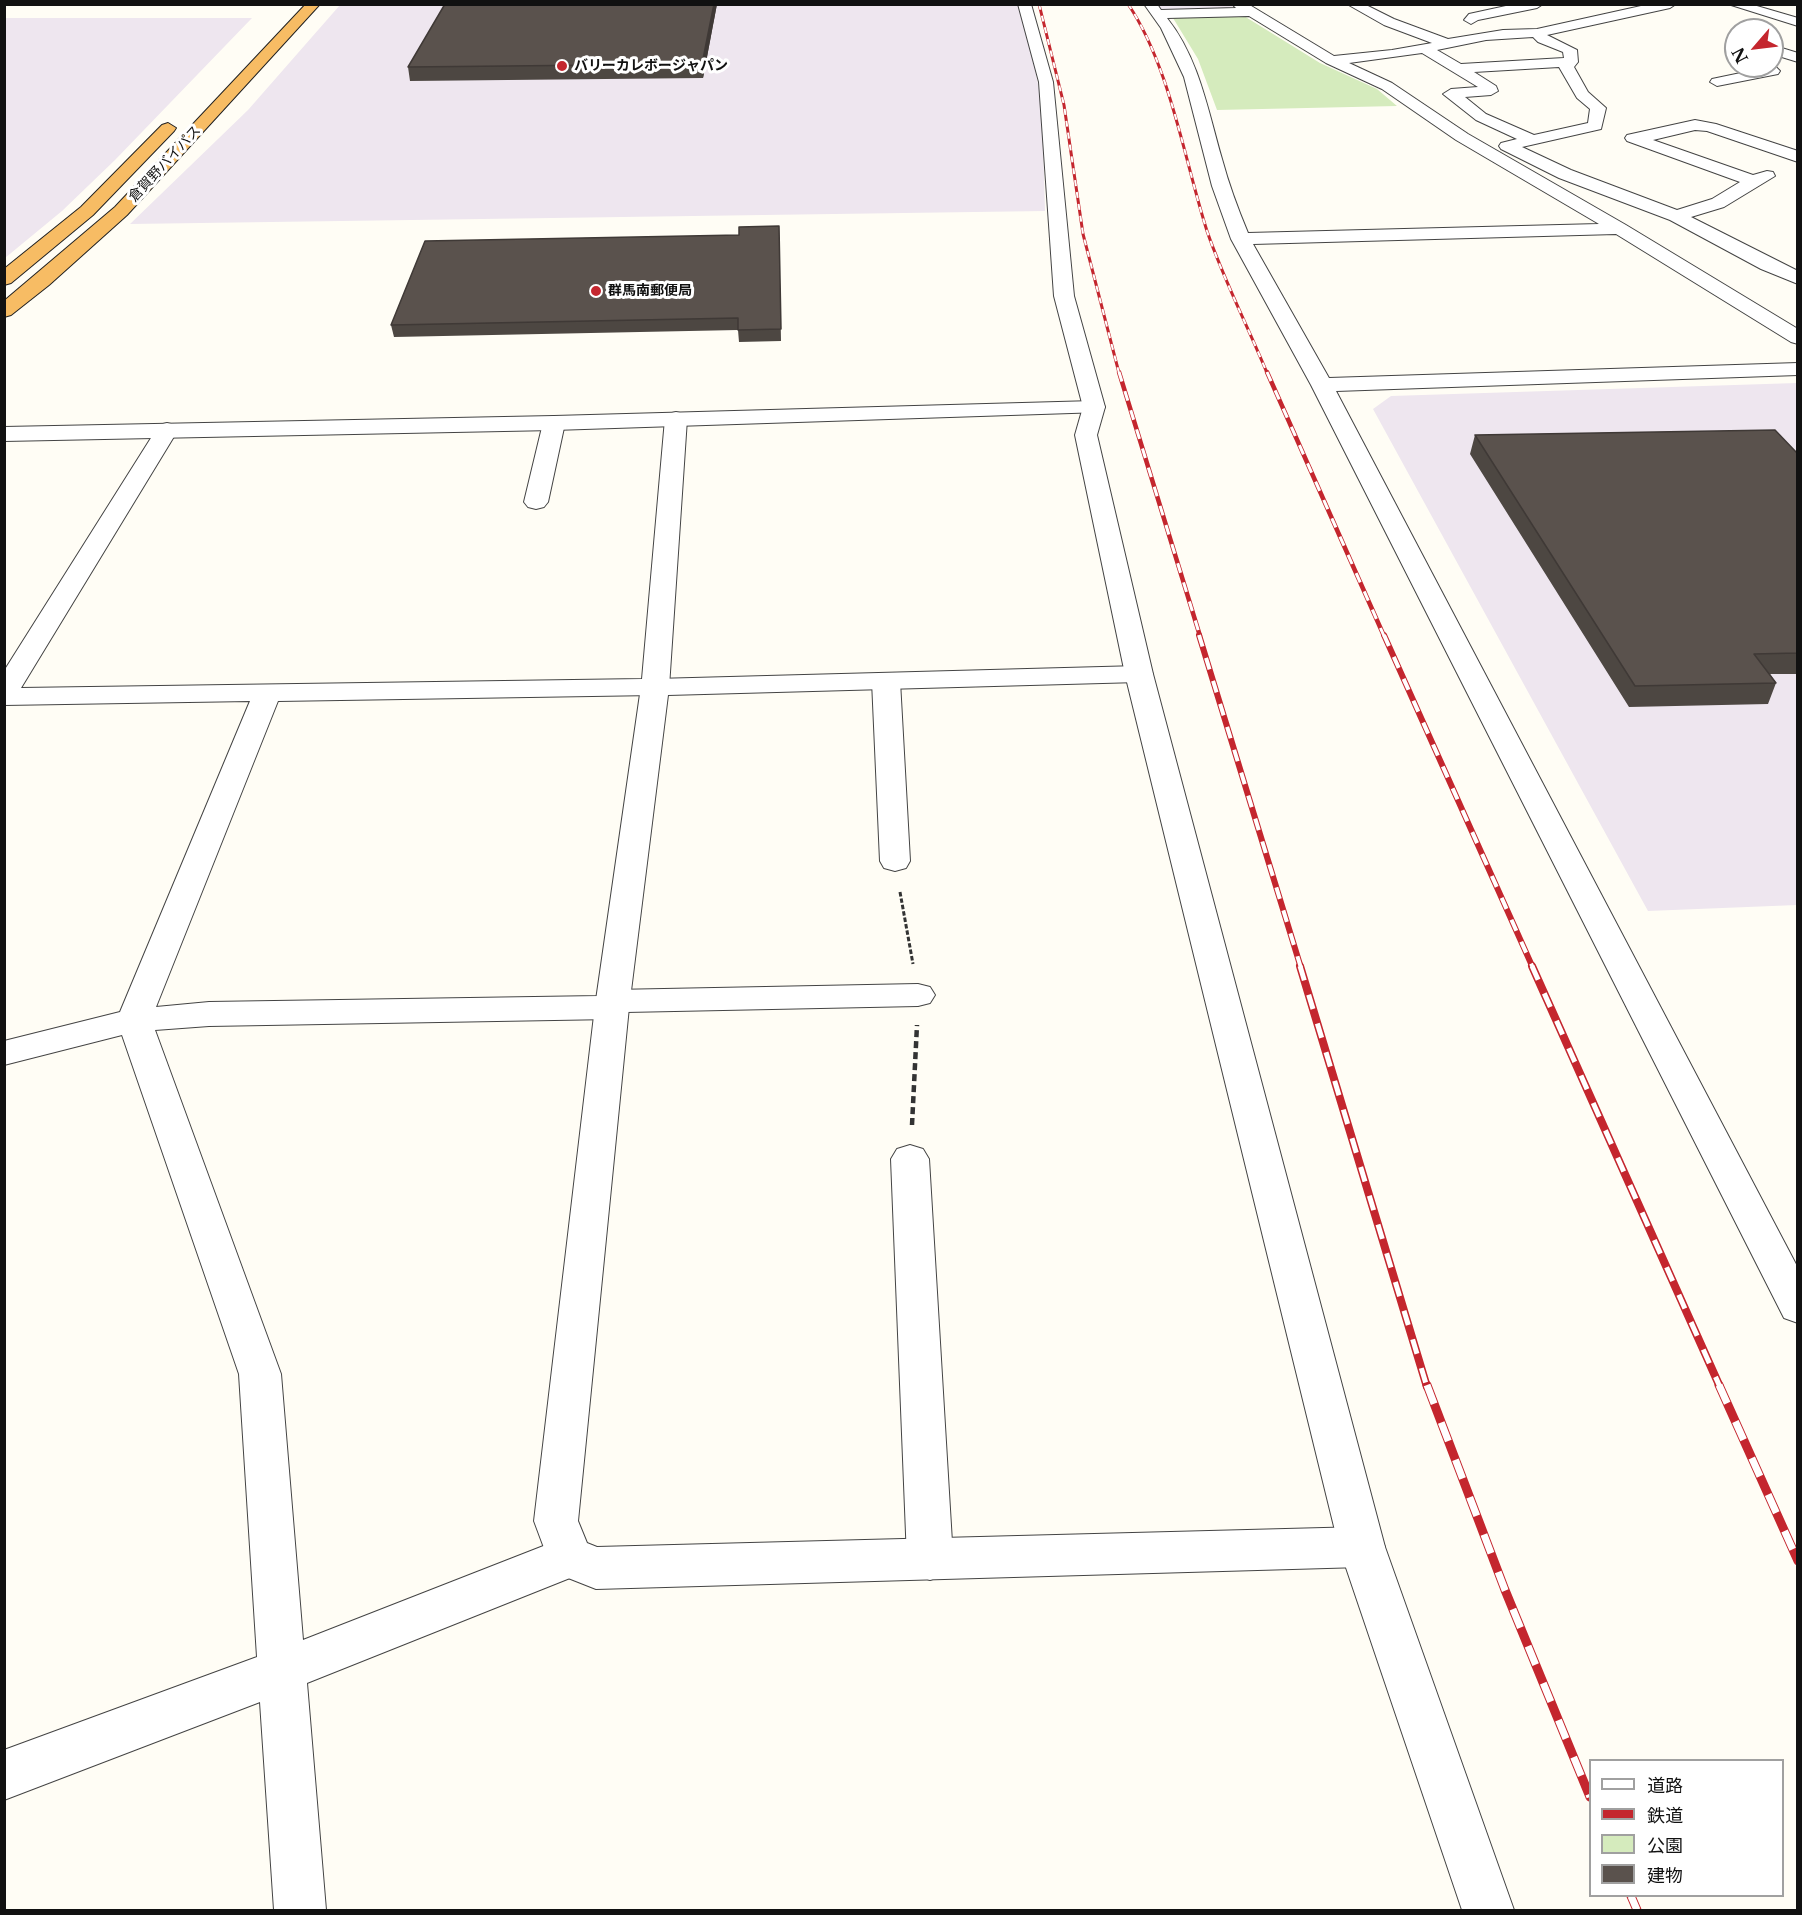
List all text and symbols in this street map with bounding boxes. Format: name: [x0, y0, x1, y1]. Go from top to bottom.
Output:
north arrow: [1724, 18, 1784, 78]
text: N: [1728, 44, 1752, 67]
place label: バリーカレボージャパン: [574, 58, 728, 74]
marker: バリーカレボージャパン: [555, 59, 569, 73]
street label: 倉賀野バイパス: [125, 122, 205, 206]
place label: 群馬南郵便局: [608, 283, 692, 299]
marker: 群馬南郵便局: [589, 284, 603, 298]
legend: [1589, 1759, 1784, 1897]
text: 道路: [1647, 1775, 1683, 1797]
text: 鉄道: [1647, 1805, 1683, 1827]
text: 公園: [1647, 1835, 1683, 1857]
text: 建物: [1647, 1865, 1683, 1887]

